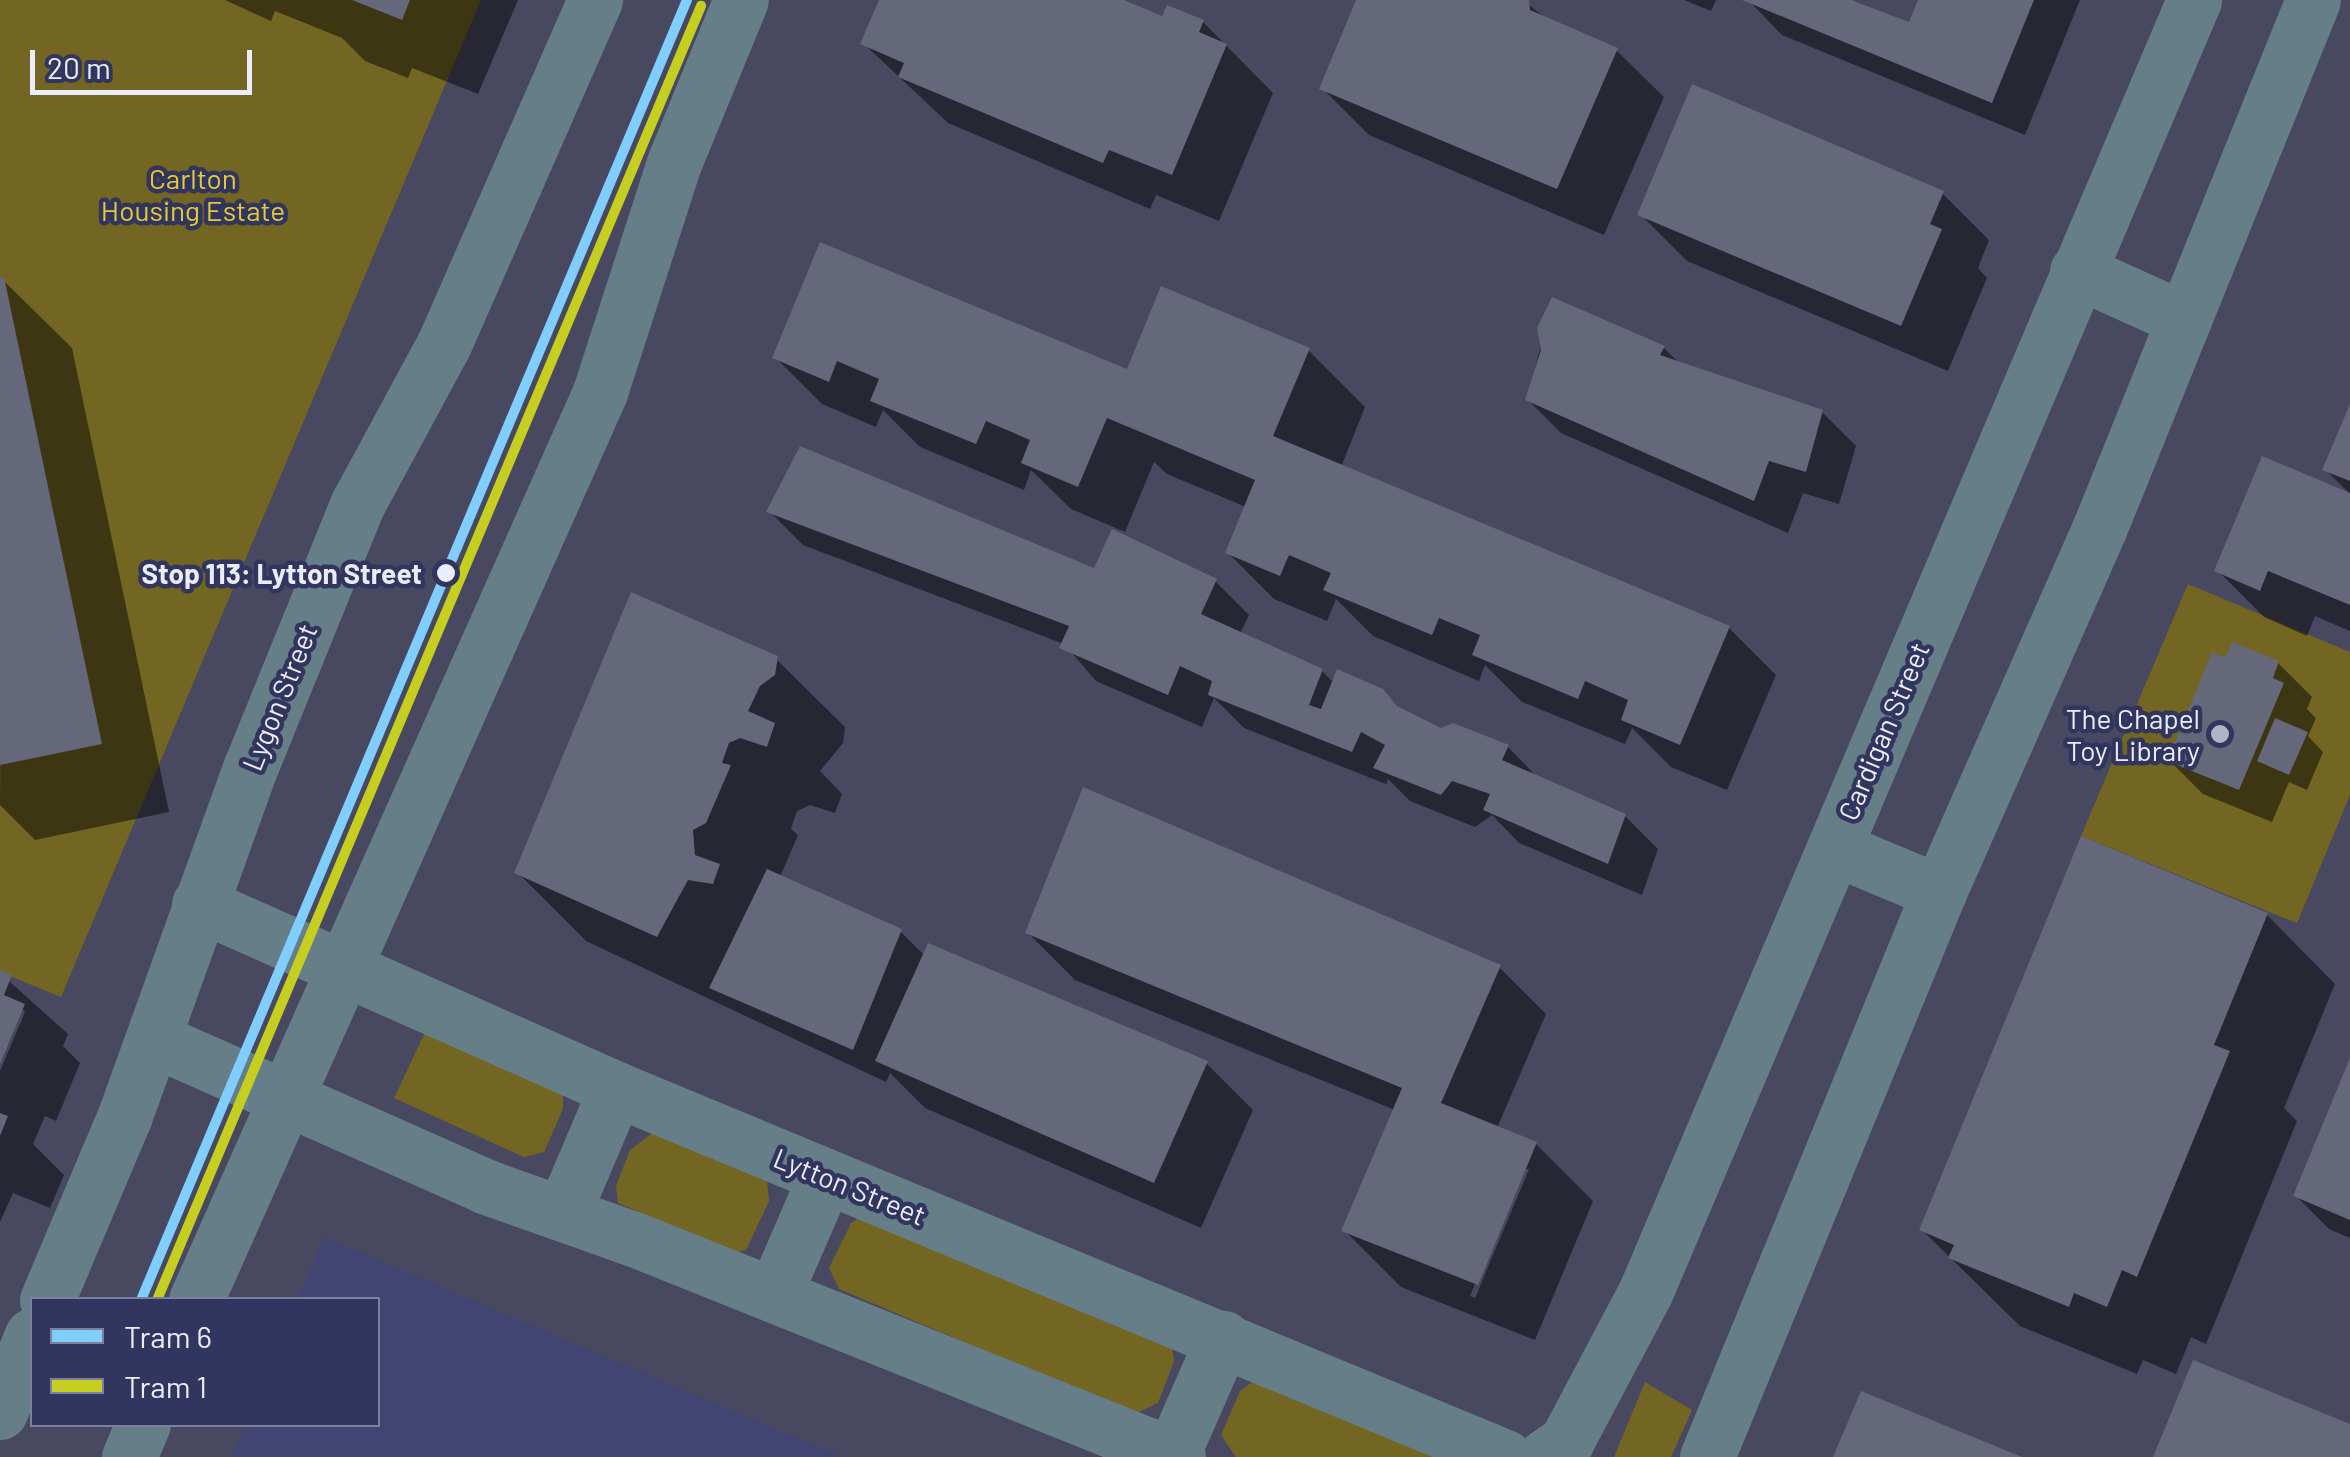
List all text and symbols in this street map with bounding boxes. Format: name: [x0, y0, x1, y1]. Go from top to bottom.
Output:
scale bar: [35, 30, 258, 92]
text: 20 m: [47, 49, 111, 85]
park label: Carlton Housing Estate: [101, 161, 285, 227]
place label: Stop 113: Lytton Street: [141, 556, 422, 590]
marker: Stop 113: Lytton Street: [431, 558, 461, 588]
street label: Lygon Street: [234, 619, 324, 775]
street label: Cardigan Street: [1830, 637, 1936, 825]
place label: The Chapel Toy Library: [2066, 701, 2200, 767]
marker: The Chapel Toy Library: [2209, 723, 2231, 745]
street label: Lytton Street: [769, 1140, 931, 1232]
legend: [30, 1297, 380, 1427]
text: Tram 6: [124, 1318, 212, 1354]
text: Tram 1: [124, 1368, 207, 1404]

